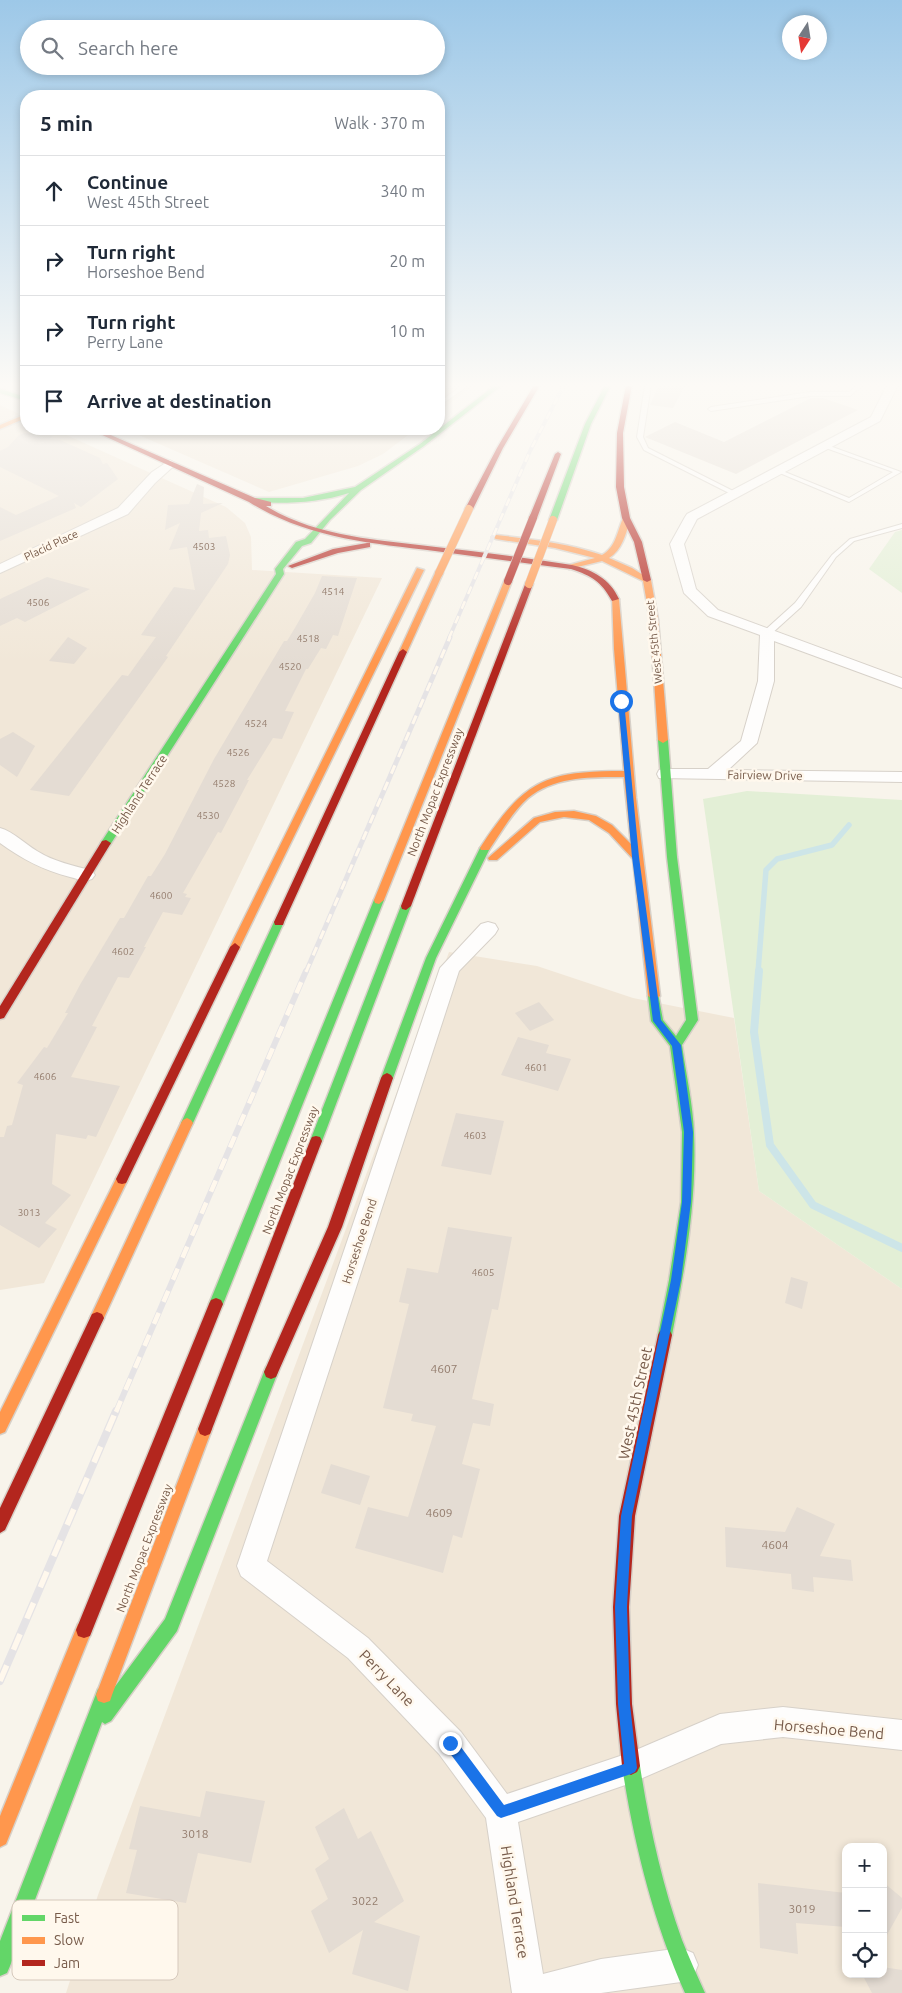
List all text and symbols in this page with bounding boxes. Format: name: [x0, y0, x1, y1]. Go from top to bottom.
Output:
north arrow: [782, 15, 827, 60]
search box: [20, 20, 445, 75]
icon: search: [38, 34, 66, 62]
text: Search here: [78, 37, 178, 59]
text: 5 min: [40, 111, 93, 135]
text: Walk · 370 m: [334, 114, 425, 132]
text: Continue: [87, 171, 168, 193]
icon: ahead: [40, 177, 68, 205]
text: 340 m: [380, 182, 425, 200]
text: West 45th Street: [87, 193, 209, 211]
text: Turn right: [87, 241, 175, 263]
icon: right: [40, 247, 68, 275]
text: 20 m: [389, 252, 425, 270]
text: Horseshoe Bend: [87, 263, 205, 281]
text: Turn right: [87, 311, 175, 333]
icon: right: [40, 317, 68, 345]
text: 10 m: [389, 322, 425, 340]
text: Perry Lane: [87, 333, 163, 351]
icon: arrive: [40, 387, 68, 415]
text: Arrive at destination: [87, 390, 272, 412]
street label: Placid Place: [22, 527, 80, 563]
house number: 4503: [193, 541, 215, 552]
house number: 4514: [322, 586, 345, 597]
house number: 4506: [27, 597, 50, 608]
street label: West 45th Street: [644, 599, 664, 684]
house number: 4518: [297, 633, 320, 644]
house number: 4520: [279, 661, 302, 672]
route start: [610, 690, 633, 713]
house number: 4524: [245, 718, 268, 729]
street label: North Mopac Expressway: [405, 726, 466, 858]
house number: 4526: [227, 747, 250, 758]
street label: Highland Terrace: [109, 752, 169, 836]
street label: Fairview Drive: [727, 768, 803, 782]
house number: 4528: [213, 778, 236, 789]
house number: 4530: [197, 810, 220, 821]
house number: 4600: [150, 890, 173, 901]
house number: 4602: [112, 946, 134, 957]
house number: 4601: [525, 1062, 547, 1073]
house number: 4606: [34, 1071, 57, 1082]
street label: North Mopac Expressway: [260, 1104, 321, 1236]
house number: 4603: [464, 1130, 486, 1141]
street label: Horseshoe Bend: [339, 1197, 379, 1285]
house number: 3013: [18, 1207, 40, 1218]
house number: 4605: [472, 1267, 494, 1278]
street label: West 45th Street: [615, 1345, 655, 1461]
house number: 4607: [430, 1362, 458, 1375]
street label: North Mopac Expressway: [114, 1482, 175, 1614]
house number: 4609: [425, 1506, 453, 1519]
house number: 4604: [761, 1538, 789, 1551]
street label: Perry Lane: [356, 1646, 418, 1710]
street label: Horseshoe Bend: [773, 1716, 885, 1742]
route end: [439, 1732, 462, 1755]
house number: 3018: [181, 1827, 209, 1840]
map controls: [842, 1843, 887, 1978]
button: +: [842, 1843, 887, 1888]
street label: Highland Terrace: [498, 1844, 532, 1960]
button: −: [842, 1888, 887, 1933]
house number: 3022: [351, 1894, 379, 1907]
legend: [12, 1900, 178, 1980]
house number: 3019: [788, 1902, 816, 1915]
text: Fast: [54, 1910, 80, 1926]
text: Slow: [54, 1932, 84, 1948]
button: locate: [842, 1933, 887, 1978]
text: Jam: [54, 1955, 80, 1971]

